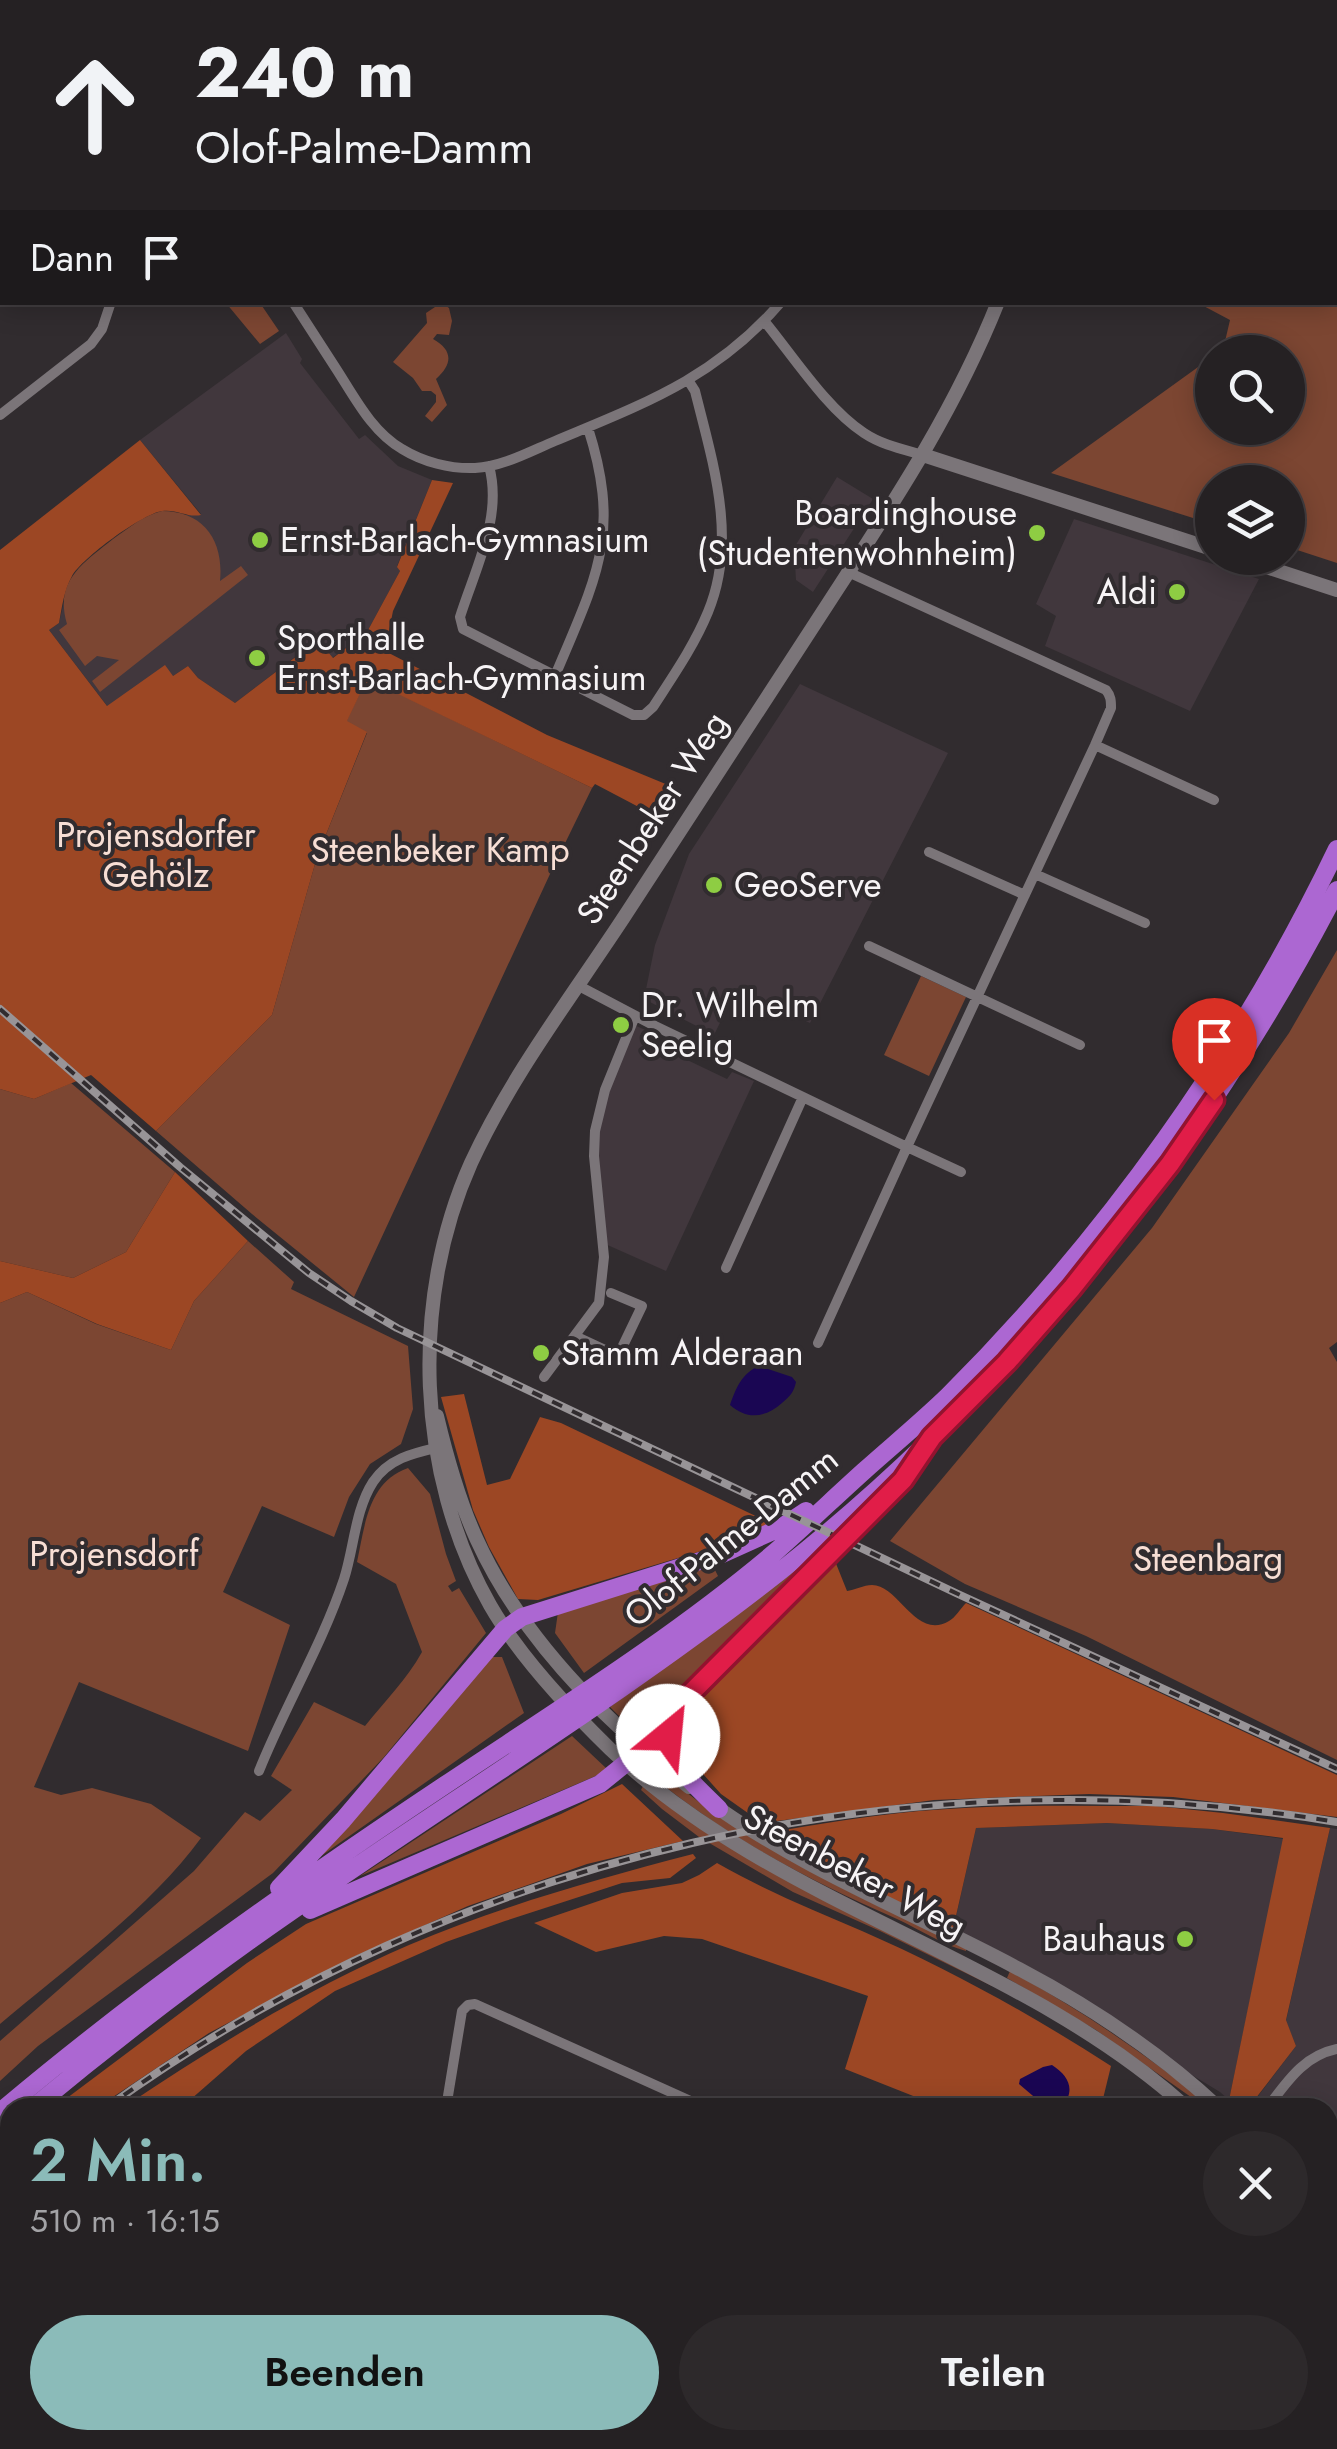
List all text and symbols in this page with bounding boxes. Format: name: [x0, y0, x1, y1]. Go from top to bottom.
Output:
text: 240 m: [195, 22, 415, 123]
icon: ahead: [30, 40, 160, 170]
text: Olof-Palme-Damm: [195, 115, 533, 180]
text: Dann: [30, 230, 114, 285]
icon: arrive: [134, 230, 189, 285]
map controls: [1195, 335, 1305, 575]
button: search: [1195, 335, 1305, 445]
button: layers: [1195, 465, 1305, 575]
place label: Boardinghouse (Studentenwohnheim): [696, 488, 1017, 578]
place label: Ernst-Barlach-Gymnasium: [280, 515, 650, 565]
marker: Boardinghouse (Studentenwohnheim): [1026, 522, 1048, 544]
marker: Ernst-Barlach-Gymnasium: [249, 529, 271, 551]
place label: Aldi: [1097, 567, 1157, 617]
marker: Aldi: [1166, 581, 1188, 603]
place label: Sporthalle Ernst-Barlach-Gymnasium: [277, 613, 647, 703]
marker: Sporthalle Ernst-Barlach-Gymnasium: [246, 647, 268, 669]
street label: Steenbeker Weg: [564, 702, 740, 934]
park label: Projensdorfer Gehölz: [56, 810, 256, 900]
park label: Steenbeker Kamp: [310, 825, 570, 875]
place label: GeoServe: [734, 860, 881, 910]
marker: GeoServe: [703, 874, 725, 896]
place label: Dr. Wilhelm Seelig: [641, 980, 819, 1070]
pin: [1172, 998, 1257, 1101]
icon: arrive: [1187, 1013, 1242, 1068]
marker: Dr. Wilhelm Seelig: [610, 1014, 632, 1036]
place label: Stamm Alderaan: [561, 1328, 804, 1378]
marker: Stamm Alderaan: [530, 1342, 552, 1364]
street label: Olof-Palme-Damm: [613, 1435, 849, 1639]
park label: Projensdorf: [29, 1529, 200, 1579]
park label: Steenbarg: [1133, 1534, 1283, 1584]
position arrow: [616, 1684, 720, 1788]
street label: Steenbeker Weg: [735, 1791, 975, 1951]
place label: Bauhaus: [1043, 1914, 1165, 1964]
marker: Bauhaus: [1174, 1928, 1196, 1950]
text: 2 Min.: [30, 2117, 206, 2204]
button: close: [1203, 2131, 1308, 2236]
text: 510 m · 16:15: [30, 2198, 220, 2244]
button: Beenden: [30, 2315, 659, 2430]
button: Teilen: [679, 2315, 1308, 2430]

